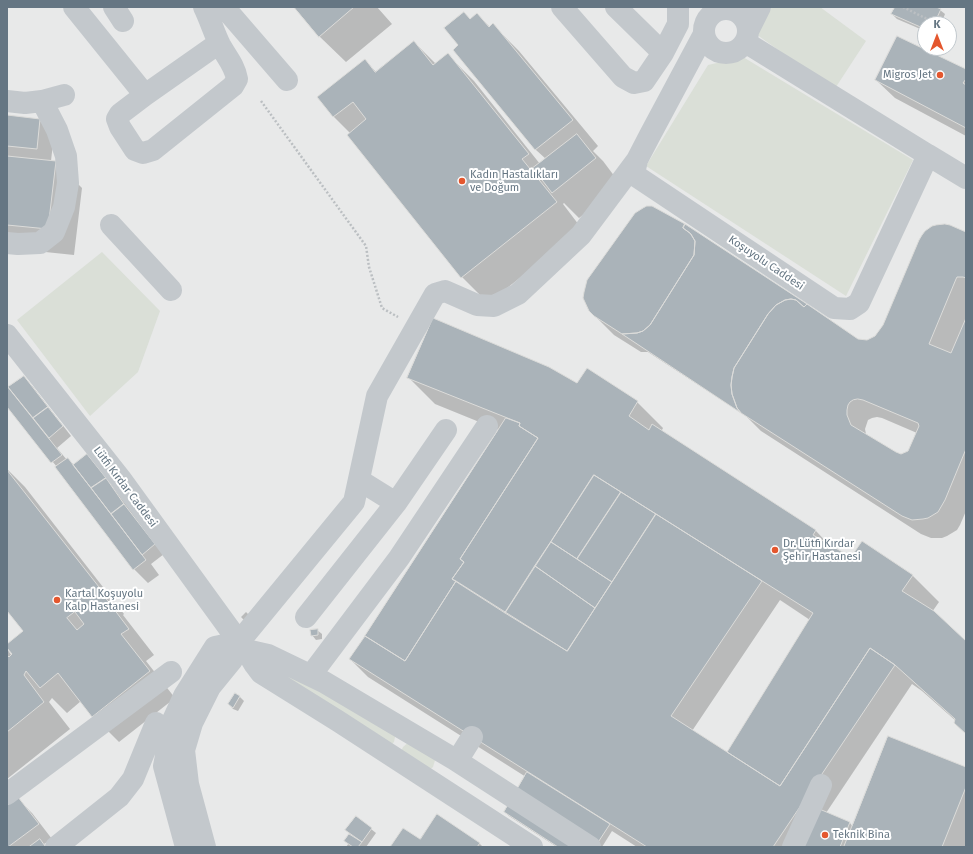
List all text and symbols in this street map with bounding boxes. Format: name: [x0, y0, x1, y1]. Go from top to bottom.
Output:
north arrow: [917, 16, 957, 56]
text: K: [934, 18, 940, 31]
place label: Migros Jet: [883, 68, 932, 82]
marker: Migros Jet: [935, 70, 945, 80]
place label: Kadın Hastalıkları ve Doğum: [470, 168, 558, 194]
marker: Kadın Hastalıkları ve Doğum: [457, 176, 467, 186]
street label: Koşuyolu Caddesi: [726, 233, 806, 293]
street label: Lütfi Kırdar Caddesi: [90, 444, 160, 530]
place label: Dr. Lütfi Kırdar Şehir Hastanesi: [783, 537, 861, 563]
marker: Dr. Lütfi Kırdar Şehir Hastanesi: [770, 545, 780, 555]
place label: Kartal Koşuyolu Kalp Hastanesi: [65, 587, 143, 613]
marker: Kartal Koşuyolu Kalp Hastanesi: [52, 595, 62, 605]
place label: Teknik Bina: [833, 828, 890, 842]
marker: Teknik Bina: [820, 830, 830, 840]

